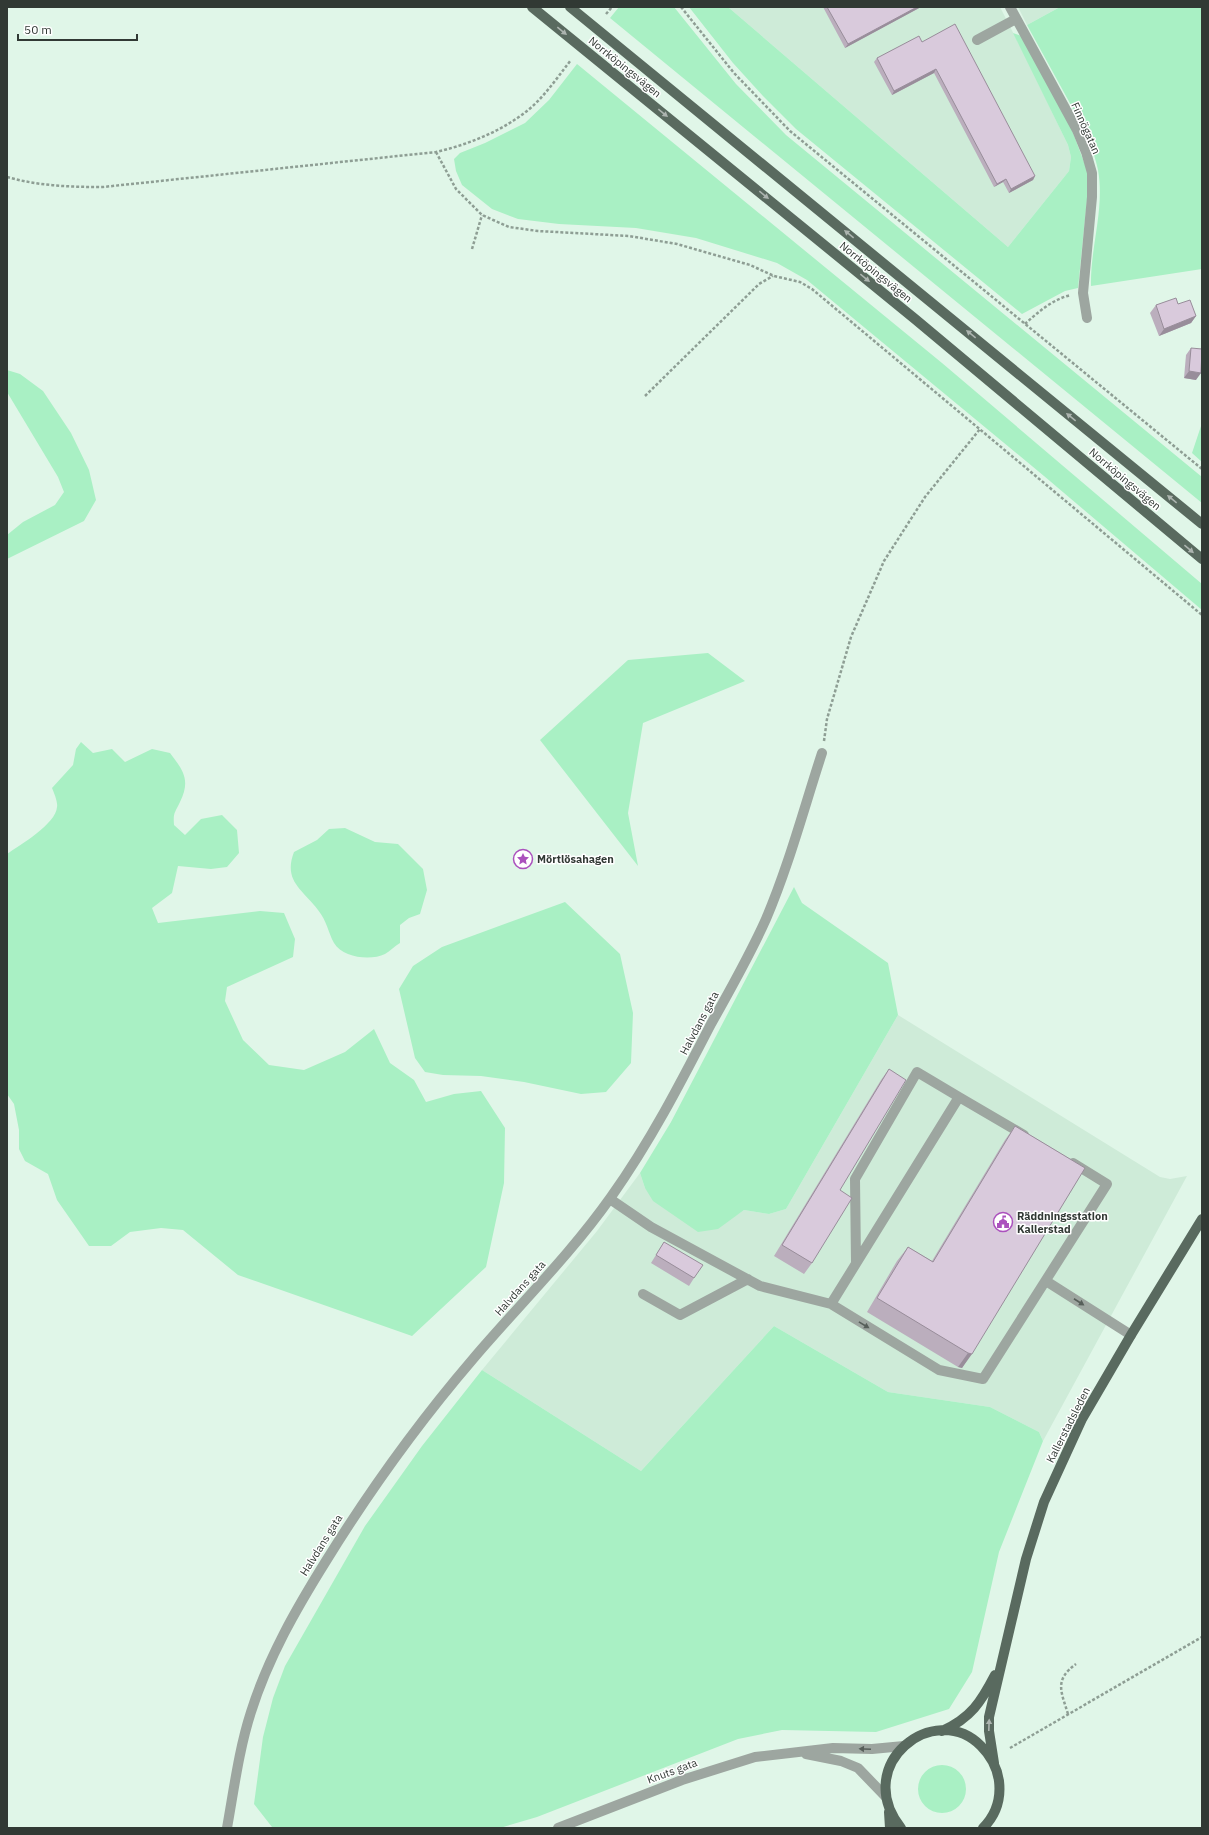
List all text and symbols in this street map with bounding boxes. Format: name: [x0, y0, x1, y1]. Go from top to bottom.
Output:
scale bar: [18, 16, 137, 42]
text: 50 m: [24, 22, 52, 37]
one-way arrow: [557, 27, 568, 36]
street label: Norrköpingsvägen: [586, 33, 664, 101]
street label: Finnögatan: [1068, 100, 1104, 156]
one-way arrow: [658, 109, 669, 118]
one-way arrow: [758, 191, 769, 200]
one-way arrow: [843, 230, 854, 239]
street label: Norrköpingsvägen: [837, 238, 915, 306]
one-way arrow: [859, 273, 870, 282]
one-way arrow: [965, 330, 976, 339]
one-way arrow: [1066, 412, 1077, 421]
street label: Norrköpingsvägen: [1086, 445, 1164, 513]
one-way arrow: [1166, 495, 1177, 504]
one-way arrow: [1184, 544, 1195, 553]
place icon: Mörtlösahagen: [512, 848, 534, 870]
place label: Mörtlösahagen: [537, 852, 614, 866]
street label: Halvdans gata: [676, 989, 722, 1057]
place label: Räddningsstation Kallerstad: [1017, 1209, 1108, 1236]
public building icon: Räddningsstation Kallerstad: [992, 1211, 1014, 1233]
street label: Halvdans gata: [491, 1257, 549, 1319]
one-way arrow: [1073, 1299, 1085, 1306]
one-way arrow: [858, 1321, 870, 1328]
street label: Kallerstadsleden: [1043, 1385, 1093, 1465]
street label: Halvdans gata: [297, 1512, 345, 1578]
one-way arrow: [986, 1718, 992, 1731]
one-way arrow: [858, 1746, 871, 1752]
street label: Knuts gata: [645, 1755, 699, 1787]

